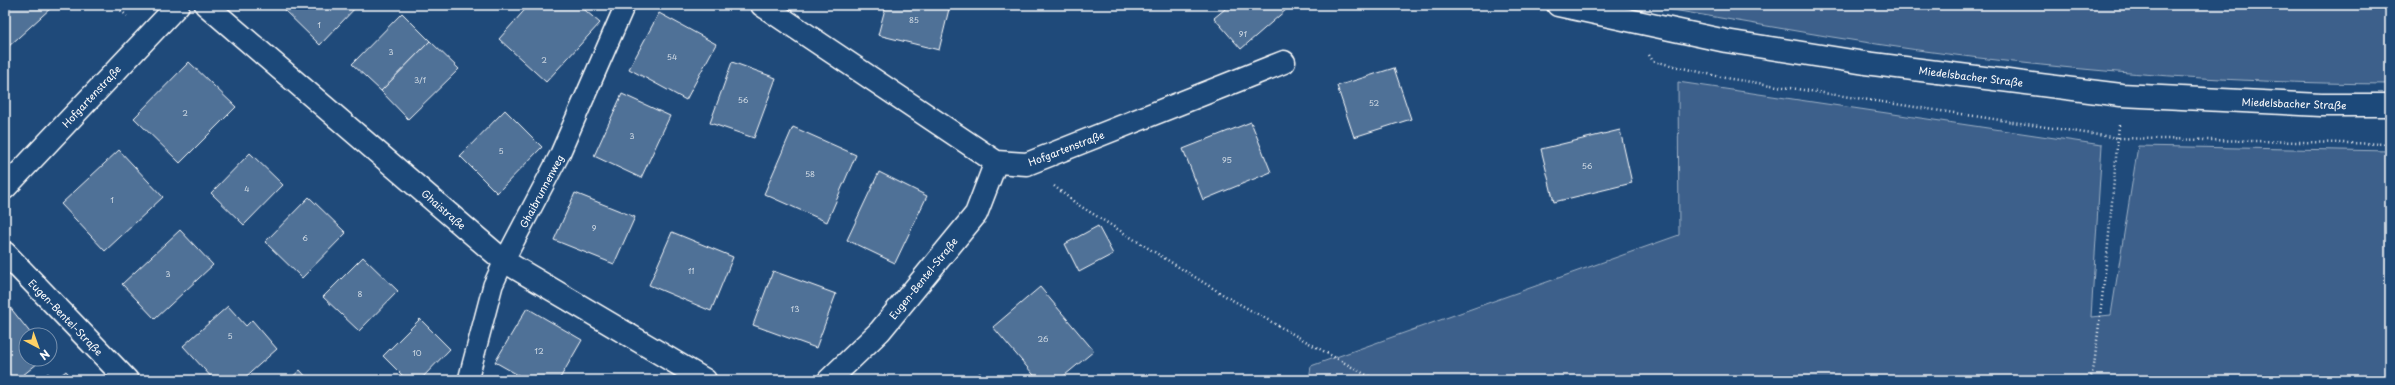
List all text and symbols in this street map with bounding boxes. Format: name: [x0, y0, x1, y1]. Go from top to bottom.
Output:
house number: 85: [909, 14, 919, 26]
house number: 1: [317, 19, 321, 31]
house number: 91: [1239, 28, 1248, 40]
house number: 3: [388, 46, 394, 58]
house number: 54: [667, 51, 677, 63]
house number: 2: [541, 54, 547, 66]
street label: Hofgartenstraße: [58, 61, 124, 131]
street label: Miedelsbacher Straße: [1918, 62, 2024, 90]
house number: 3/1: [414, 74, 426, 86]
house number: 56: [738, 94, 749, 106]
street label: Miedelsbacher Straße: [2241, 94, 2347, 112]
house number: 52: [1369, 97, 1380, 109]
house number: 2: [182, 107, 188, 119]
street label: Hofgartenstraße: [1026, 127, 1106, 169]
house number: 3: [629, 130, 635, 142]
house number: 5: [498, 145, 504, 157]
street label: Ghaibrunnenweg: [515, 152, 567, 230]
house number: 95: [1222, 154, 1232, 166]
house number: 56: [1582, 160, 1593, 172]
house number: 58: [805, 168, 815, 180]
house number: 4: [244, 183, 250, 195]
street label: Ghaistraße: [419, 185, 469, 233]
house number: 1: [110, 194, 114, 206]
house number: 9: [592, 222, 597, 234]
house number: 6: [302, 232, 308, 244]
street label: Eugen-Bentel-Straße: [885, 234, 961, 322]
house number: 11: [688, 265, 694, 277]
house number: 3: [165, 268, 171, 280]
street label: Eugen-Bentel-Straße: [25, 275, 107, 359]
house number: 8: [358, 288, 363, 300]
house number: 13: [791, 303, 799, 315]
north arrow: [18, 327, 58, 367]
house number: 5: [227, 330, 233, 342]
house number: 26: [1038, 333, 1049, 345]
house number: 12: [534, 345, 544, 357]
text: N: [36, 346, 54, 364]
house number: 10: [412, 347, 422, 359]

